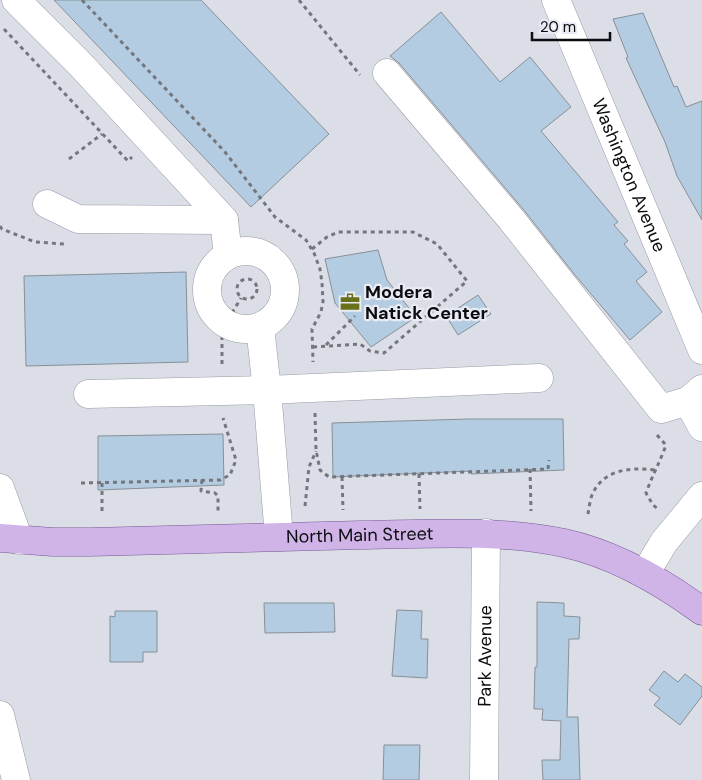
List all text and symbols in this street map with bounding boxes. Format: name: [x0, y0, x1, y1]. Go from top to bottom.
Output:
scale bar: [532, 10, 610, 42]
text: 20 m: [540, 17, 576, 37]
street label: Washington Avenue: [586, 95, 672, 256]
place label: Modera Natick Center: [365, 280, 488, 325]
office icon: Modera Natick Center: [339, 291, 361, 313]
street label: North Main Street: [286, 521, 434, 549]
street label: Park Avenue: [473, 605, 497, 707]

